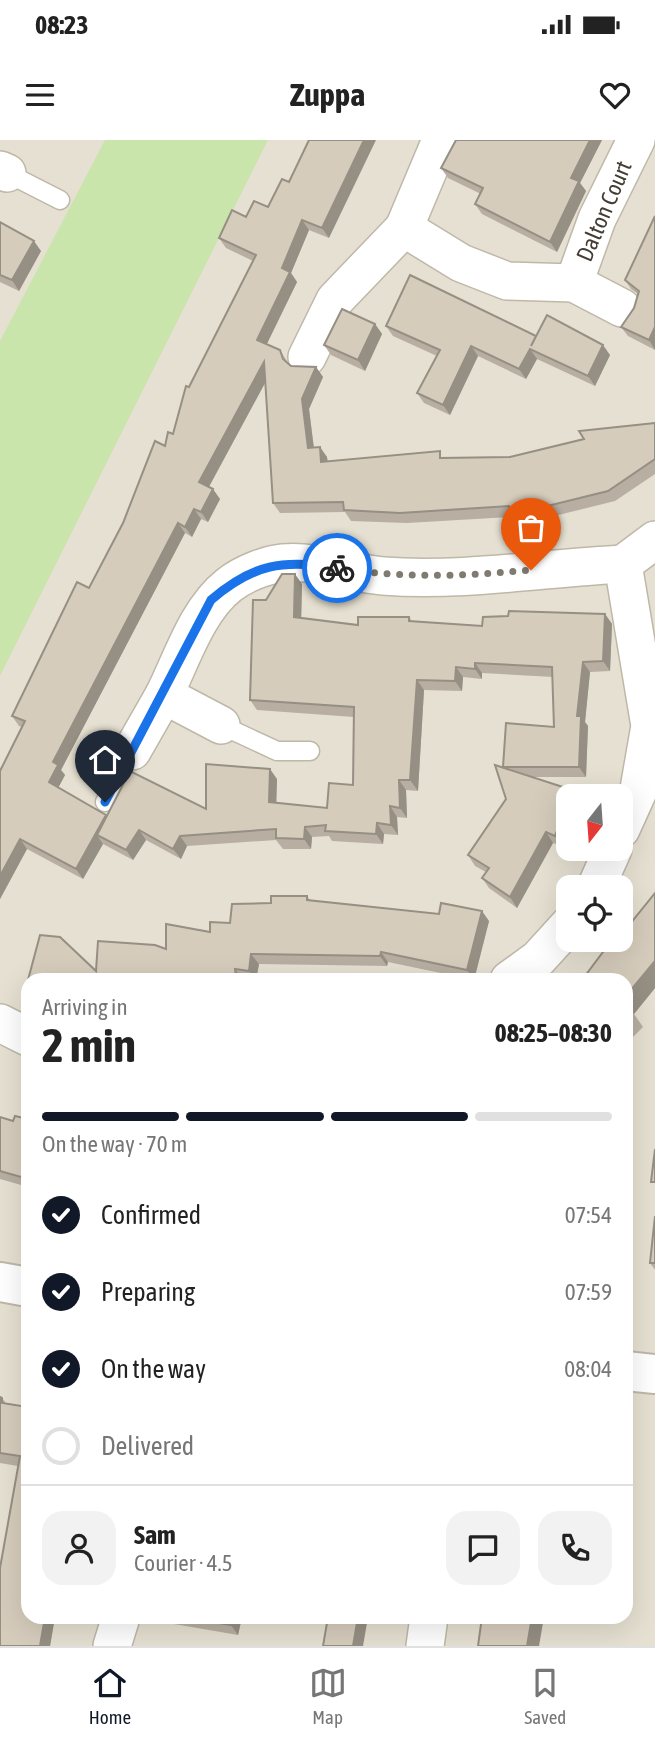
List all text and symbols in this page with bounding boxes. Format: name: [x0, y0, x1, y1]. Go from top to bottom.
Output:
text: 08:23: [35, 10, 89, 40]
icon: menu: [21, 76, 59, 114]
text: Zuppa: [290, 76, 365, 113]
icon: heart: [596, 76, 634, 114]
street label: Dalton Court: [571, 157, 637, 265]
pin: [501, 498, 561, 570]
icon: bag: [512, 509, 550, 547]
courier: [302, 533, 372, 603]
icon: bike: [318, 549, 356, 587]
pin: [75, 730, 135, 802]
icon: home: [86, 741, 124, 779]
north arrow: [556, 784, 634, 861]
map controls: [556, 784, 633, 952]
button: locate: [556, 875, 633, 952]
text: Arriving in: [42, 994, 128, 1020]
text: 08:25–08:30: [495, 1018, 612, 1048]
text: 2 min: [42, 1019, 136, 1072]
text: On the way · 70 m: [42, 1131, 187, 1157]
icon: check: [42, 1196, 80, 1234]
text: Confirmed: [101, 1200, 201, 1230]
text: 07:54: [565, 1202, 612, 1228]
icon: check: [42, 1273, 80, 1311]
text: Preparing: [101, 1277, 195, 1307]
text: 07:59: [565, 1279, 612, 1305]
icon: check: [42, 1350, 80, 1388]
text: On the way: [101, 1354, 206, 1384]
text: 08:04: [564, 1356, 612, 1382]
text: Delivered: [101, 1431, 194, 1461]
button: person: [42, 1511, 116, 1585]
button: chat: [446, 1511, 520, 1585]
button: phone: [538, 1511, 612, 1585]
text: Sam: [134, 1520, 176, 1550]
text: Courier · 4.5: [134, 1550, 233, 1576]
tab: Home: [89, 1664, 131, 1728]
tab: Map: [309, 1664, 347, 1728]
tab: Saved: [524, 1664, 566, 1728]

